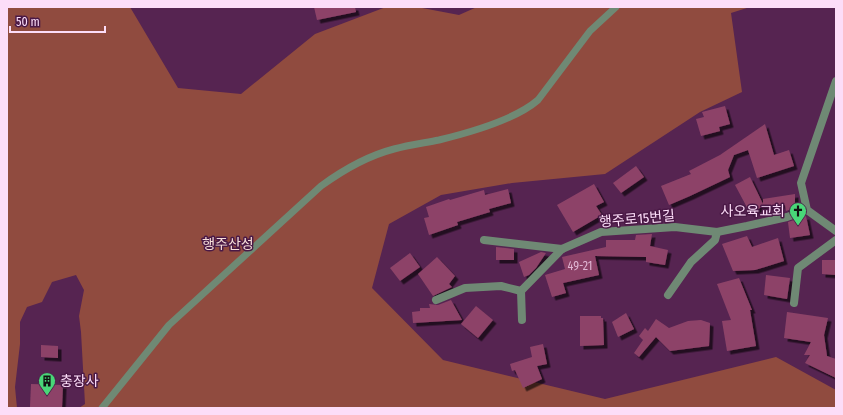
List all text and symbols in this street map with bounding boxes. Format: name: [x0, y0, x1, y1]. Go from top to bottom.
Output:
scale bar: [10, 8, 105, 34]
text: 50 m: [16, 15, 40, 29]
church icon: 사오육교회: [788, 201, 808, 226]
place label: 사오육교회: [721, 203, 785, 220]
street label: 행주로15번길: [598, 207, 676, 231]
park label: 행주산성: [202, 236, 254, 253]
house number: 49-21: [568, 259, 592, 273]
building icon: 충장사: [37, 371, 57, 396]
place label: 충장사: [60, 373, 99, 390]

